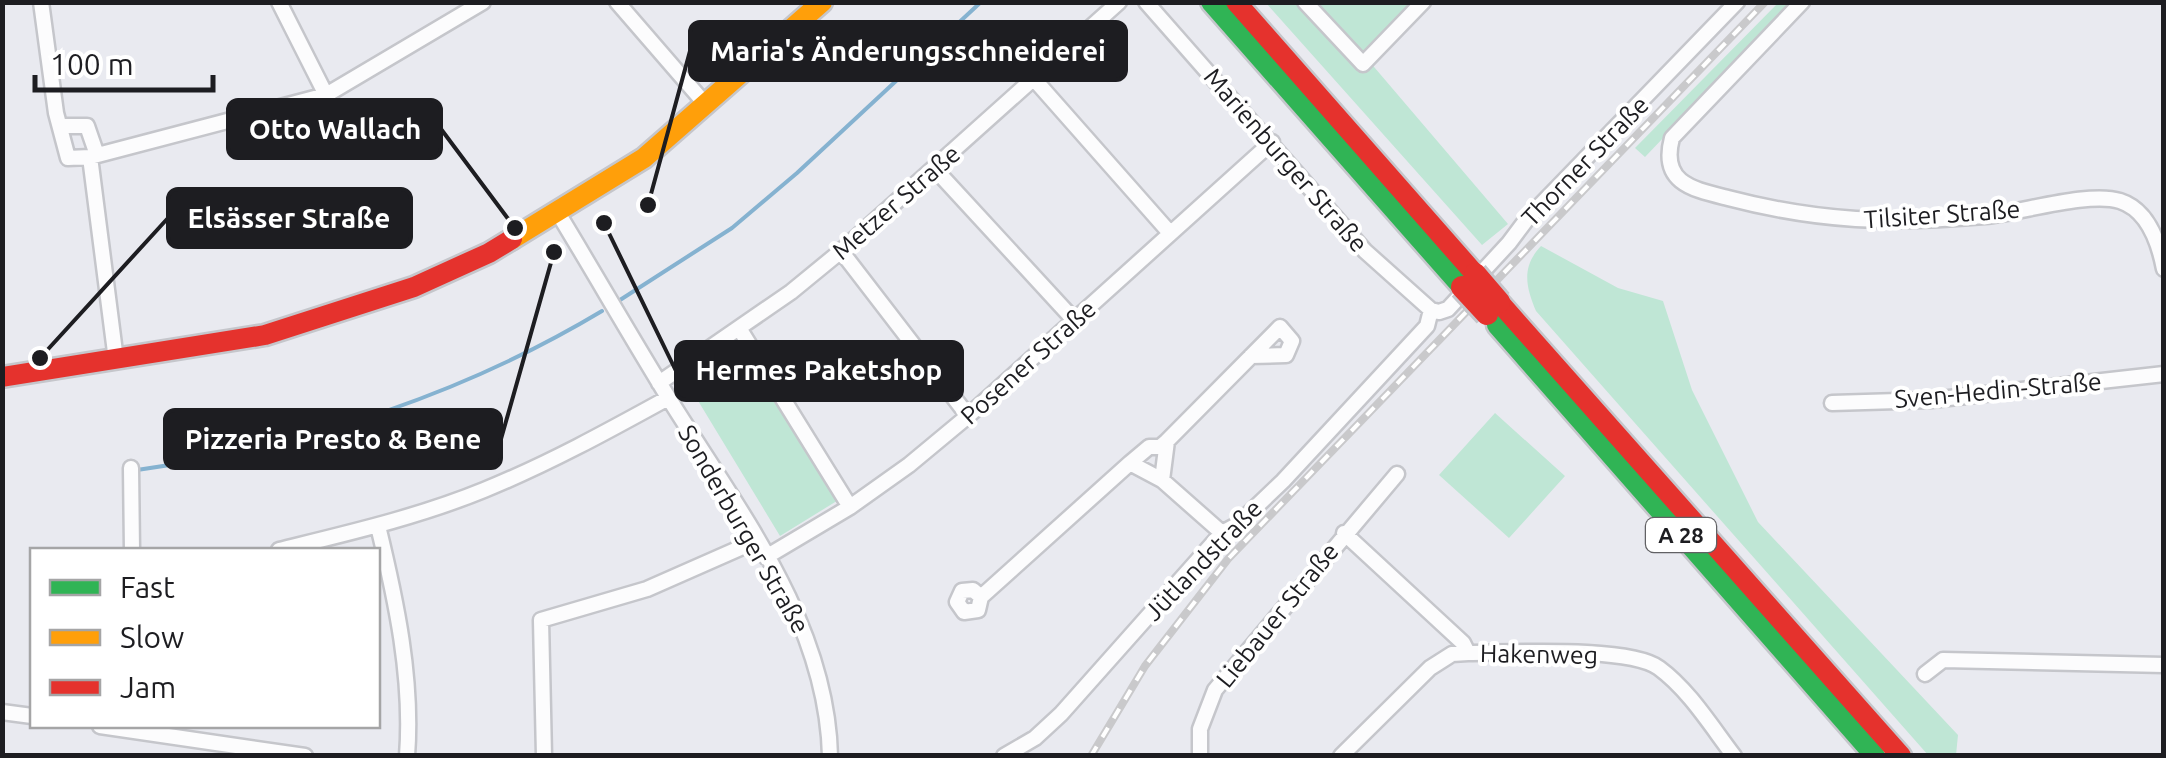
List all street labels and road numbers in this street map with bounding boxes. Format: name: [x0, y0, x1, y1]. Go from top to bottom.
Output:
street label: Marienburger Straße: [1199, 63, 1373, 257]
street label: Thorner Straße: [1516, 90, 1654, 232]
street label: Metzer Straße: [827, 139, 965, 265]
street label: Tilsiter Straße: [1863, 195, 2021, 233]
street label: Posener Straße: [955, 294, 1101, 430]
street label: Sven-Hedin-Straße: [1893, 367, 2103, 413]
street label: Sonderburger Straße: [673, 420, 815, 638]
street label: Jütlandstraße: [1139, 494, 1267, 626]
road number: A 28: [1646, 518, 1716, 552]
street label: Liebauer Straße: [1210, 537, 1344, 693]
street label: Hakenweg: [1480, 639, 1598, 669]

